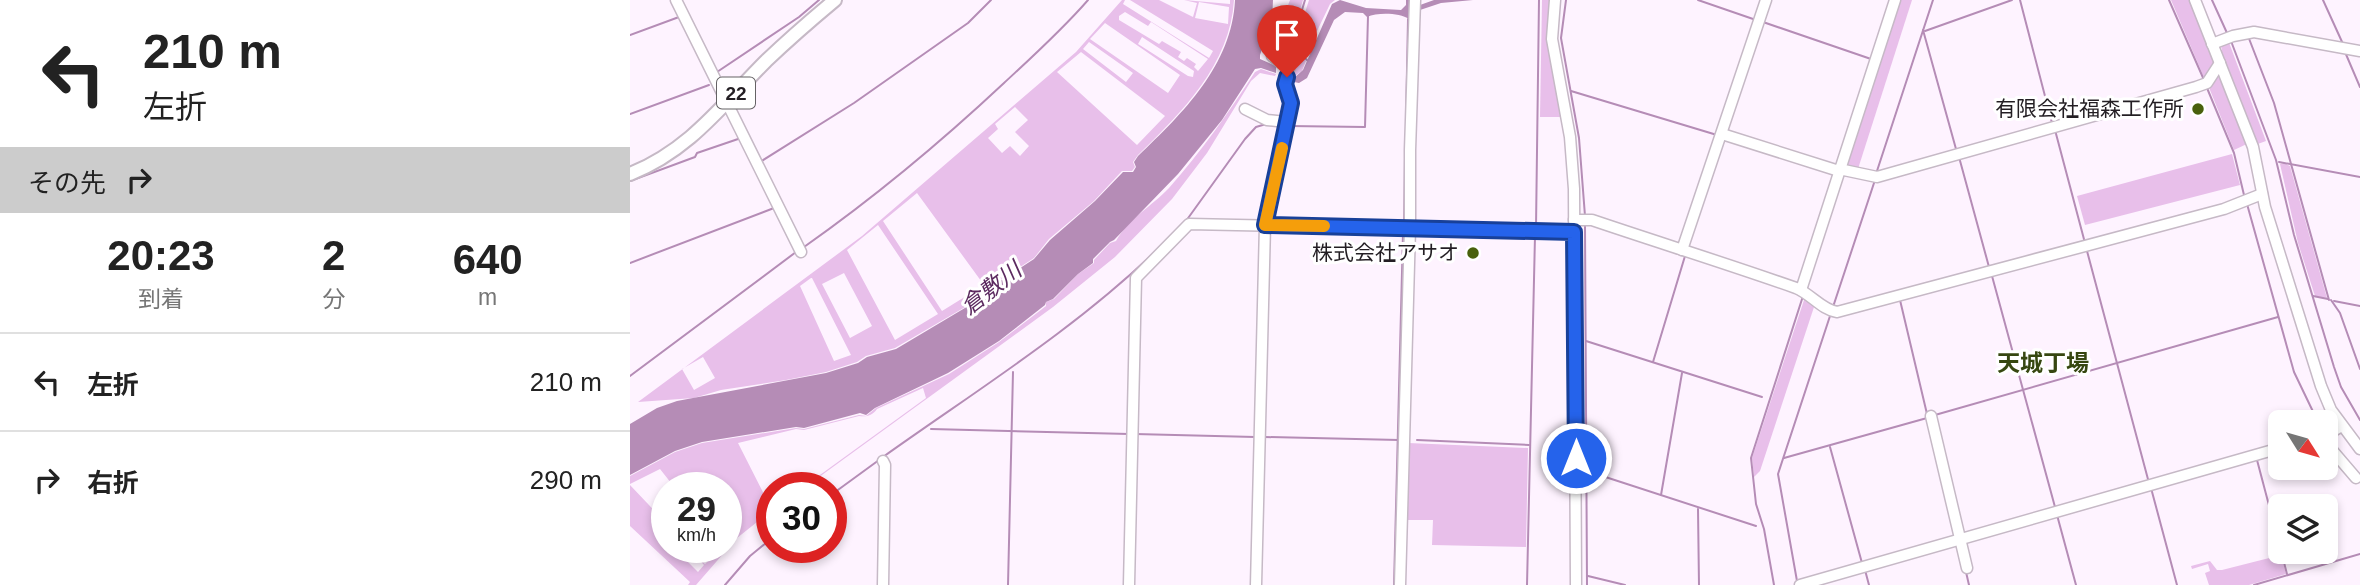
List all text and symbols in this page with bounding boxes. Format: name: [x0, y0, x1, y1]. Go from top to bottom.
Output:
pin: [1257, 5, 1317, 77]
icon: arrive: [1268, 16, 1306, 54]
text: 210 m: [143, 24, 282, 78]
icon: left: [28, 28, 119, 119]
road number: 22: [717, 78, 755, 108]
text: 左折: [143, 89, 207, 125]
place label: 有限会社福森工作所: [1995, 97, 2184, 120]
marker: 有限会社福森工作所: [2190, 101, 2206, 117]
icon: right: [120, 161, 158, 199]
text: その先: [28, 168, 106, 198]
text: 20:23: [107, 232, 215, 279]
text: 2: [322, 232, 345, 279]
text: 640: [453, 236, 523, 283]
place label: 株式会社アサオ: [1312, 241, 1459, 264]
marker: 株式会社アサオ: [1465, 245, 1481, 261]
water label: 倉敷川: [956, 255, 1029, 319]
text: m: [478, 284, 497, 310]
text: 到着: [138, 286, 184, 312]
text: 分: [322, 286, 345, 312]
district label: 天城丁場: [1997, 350, 2089, 376]
icon: left: [28, 363, 66, 401]
text: 210 m: [530, 367, 602, 397]
text: 左折: [87, 370, 139, 400]
north arrow: [2268, 410, 2338, 480]
map controls: [2268, 410, 2338, 564]
position arrow: [1539, 421, 1613, 495]
icon: right: [28, 461, 66, 499]
text: 290 m: [530, 465, 602, 495]
text: 右折: [87, 468, 139, 498]
speed limit sign: 30: [756, 472, 847, 563]
text: 29: [677, 489, 716, 528]
button: layers: [2268, 494, 2338, 564]
text: km/h: [677, 525, 716, 545]

